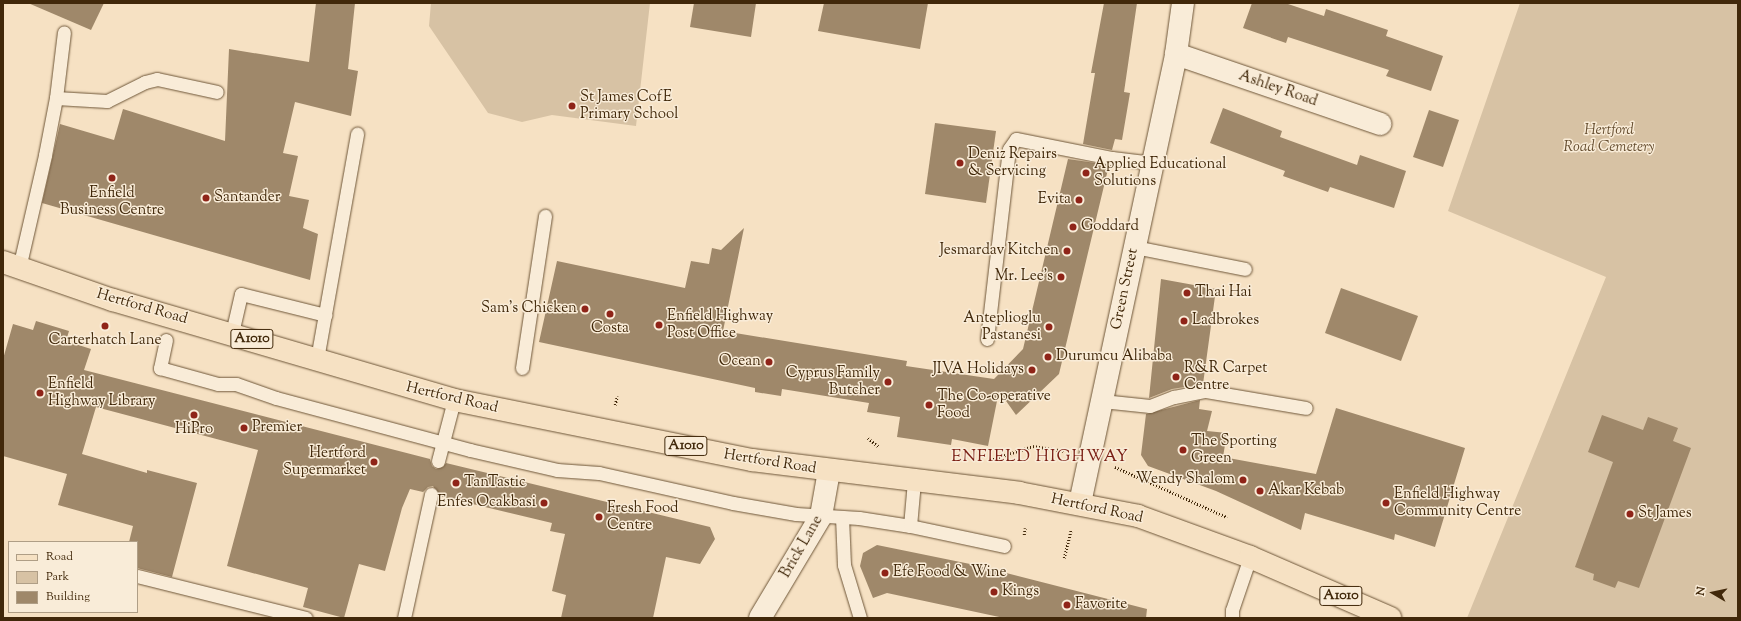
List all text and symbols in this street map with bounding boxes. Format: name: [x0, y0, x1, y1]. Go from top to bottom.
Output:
street label: Ashley Road: [1236, 67, 1320, 111]
place label: St James CofE Primary School: [580, 88, 678, 123]
marker: St James CofE Primary School: [567, 101, 577, 111]
park label: Hertford Road Cemetery: [1564, 121, 1654, 156]
place label: Deniz Repairs & Servicing: [968, 145, 1057, 180]
place label: Applied Educational Solutions: [1094, 155, 1227, 190]
marker: Deniz Repairs & Servicing: [955, 158, 965, 168]
marker: Applied Educational Solutions: [1081, 168, 1091, 178]
marker: Enfield Business Centre: [107, 173, 117, 183]
place label: Enfield Business Centre: [60, 184, 164, 219]
place label: Santander: [214, 189, 280, 207]
place label: Evita: [1038, 191, 1071, 209]
marker: Santander: [201, 193, 211, 203]
marker: Evita: [1074, 195, 1084, 205]
place label: Goddard: [1081, 218, 1139, 236]
marker: Goddard: [1068, 222, 1078, 232]
place label: Jesmardav Kitchen: [939, 242, 1059, 260]
marker: Jesmardav Kitchen: [1062, 246, 1072, 256]
street label: Green Street: [1108, 247, 1142, 331]
place label: Mr. Lee's: [995, 268, 1053, 286]
marker: Mr. Lee's: [1056, 272, 1066, 282]
place label: Thai Hai: [1195, 284, 1252, 302]
street label: Hertford Road: [94, 285, 190, 329]
marker: Thai Hai: [1182, 288, 1192, 298]
place label: Sam's Chicken: [481, 300, 577, 318]
marker: Sam's Chicken: [580, 304, 590, 314]
place label: Enfield Highway Post Office: [667, 307, 773, 342]
marker: Costa: [605, 309, 615, 319]
place label: Anteplioglu Pastanesi: [963, 309, 1041, 344]
place label: Ladbrokes: [1192, 312, 1259, 330]
marker: Ladbrokes: [1179, 316, 1189, 326]
place label: Costa: [591, 320, 629, 338]
marker: Enfield Highway Post Office: [654, 320, 664, 330]
marker: Carterhatch Lane: [100, 321, 110, 331]
marker: Anteplioglu Pastanesi: [1044, 322, 1054, 332]
road number: A1010: [230, 327, 274, 351]
place label: Carterhatch Lane: [49, 332, 161, 350]
place label: Durumcu Alibaba: [1056, 348, 1172, 366]
marker: Durumcu Alibaba: [1043, 352, 1053, 362]
place label: Ocean: [719, 353, 761, 371]
marker: Ocean: [764, 357, 774, 367]
place label: R&R Carpet Centre: [1184, 359, 1267, 394]
place label: JIVA Holidays: [932, 361, 1024, 379]
place label: Cyprus Family Butcher: [786, 364, 880, 399]
marker: JIVA Holidays: [1027, 365, 1037, 375]
marker: R&R Carpet Centre: [1171, 372, 1181, 382]
place label: Enfield Highway Library: [48, 375, 155, 410]
marker: Cyprus Family Butcher: [883, 377, 893, 387]
street label: Hertford Road: [404, 379, 500, 417]
place label: The Co-operative Food: [937, 387, 1051, 422]
marker: Enfield Highway Library: [35, 388, 45, 398]
marker: The Co-operative Food: [924, 400, 934, 410]
marker: HiPro: [189, 410, 199, 420]
place label: Premier: [252, 419, 302, 437]
place label: HiPro: [175, 421, 213, 439]
marker: Premier: [239, 423, 249, 433]
place label: The Sporting Green: [1191, 432, 1277, 467]
road number: A1010: [664, 434, 708, 458]
place label: Hertford Supermarket: [283, 444, 366, 479]
marker: The Sporting Green: [1178, 445, 1188, 455]
street label: Hertford Road: [722, 446, 818, 478]
district label: ENFIELD HIGHWAY: [951, 448, 1129, 468]
marker: Hertford Supermarket: [369, 457, 379, 467]
place label: Wendy Shalom: [1136, 471, 1235, 489]
place label: TanTastic: [464, 474, 526, 492]
marker: Wendy Shalom: [1238, 475, 1248, 485]
marker: TanTastic: [451, 478, 461, 488]
place label: Akar Kebab: [1268, 482, 1344, 500]
place label: Enfield Highway Community Centre: [1394, 485, 1521, 520]
marker: Akar Kebab: [1255, 486, 1265, 496]
street label: Hertford Road: [1049, 490, 1145, 528]
place label: Enfes Ocakbasi: [437, 494, 536, 512]
marker: Enfes Ocakbasi: [539, 498, 549, 508]
marker: Enfield Highway Community Centre: [1381, 498, 1391, 508]
place label: Fresh Food Centre: [607, 499, 679, 534]
place label: St James: [1638, 505, 1692, 523]
marker: St James: [1625, 509, 1635, 519]
marker: Fresh Food Centre: [594, 512, 604, 522]
street label: Brick Lane: [777, 513, 827, 581]
legend: [8, 541, 138, 613]
text: Road: [46, 548, 73, 566]
place label: Efe Food & Wine: [893, 564, 1006, 582]
text: Park: [46, 568, 69, 586]
marker: Efe Food & Wine: [880, 568, 890, 578]
north arrow: [1693, 573, 1733, 613]
place label: Kings: [1002, 583, 1039, 601]
road number: A1010: [1319, 584, 1363, 608]
text: N: [1693, 586, 1710, 597]
marker: Kings: [989, 587, 999, 597]
text: Building: [46, 588, 90, 606]
place label: Favorite: [1075, 596, 1127, 614]
marker: Favorite: [1062, 600, 1072, 610]

